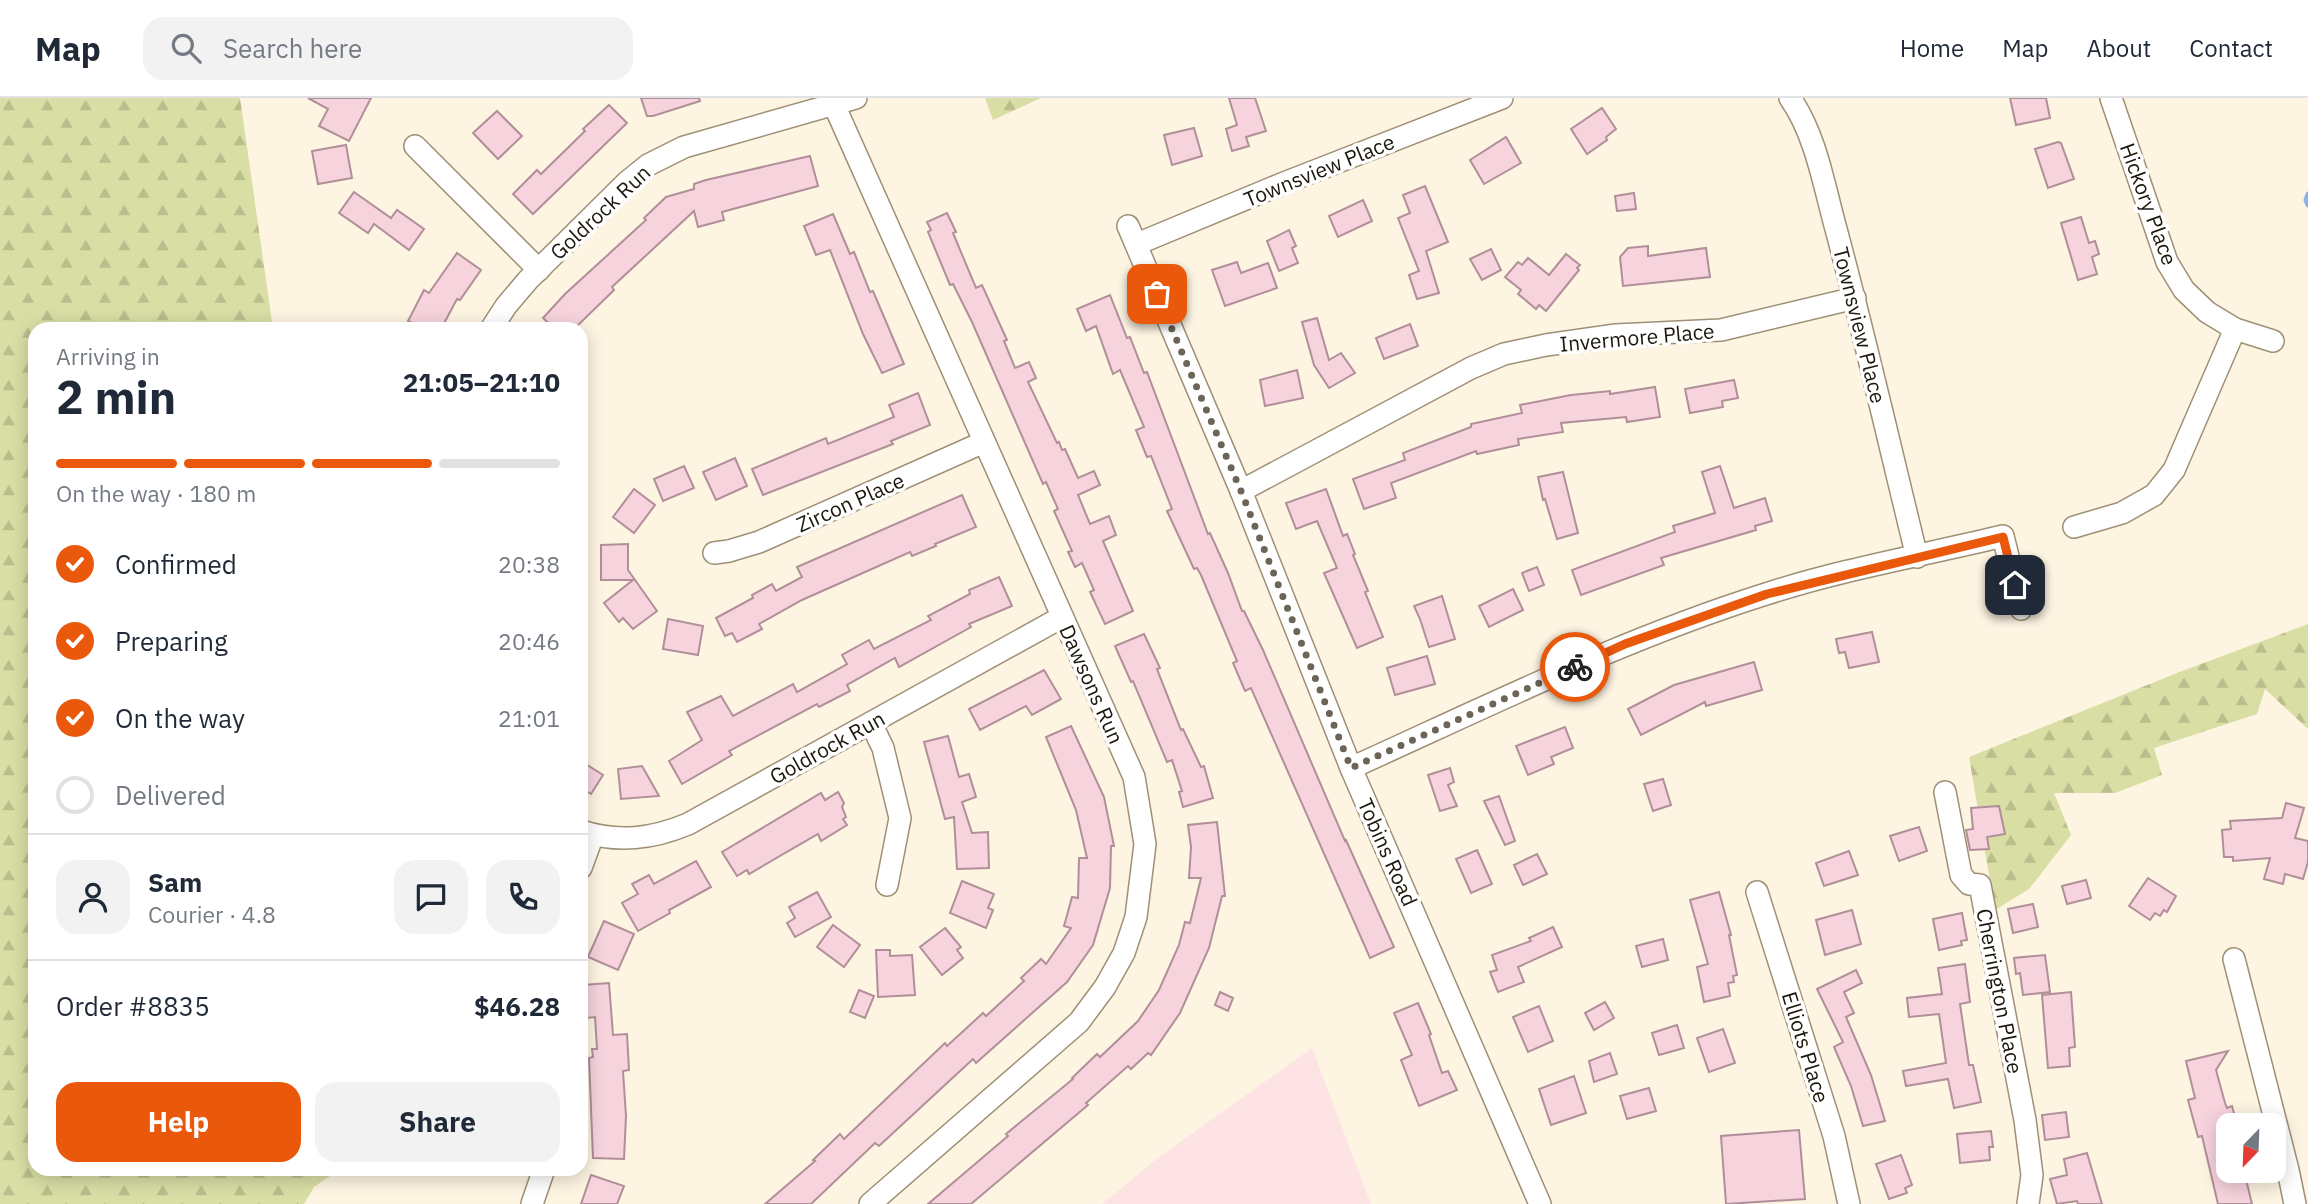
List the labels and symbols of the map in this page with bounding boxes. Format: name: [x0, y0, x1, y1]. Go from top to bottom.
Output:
street label: Townsview Place: [1240, 127, 1398, 213]
street label: Hickory Place: [2114, 139, 2184, 269]
street label: Goldrock Run: [544, 158, 656, 266]
street label: Townsview Place: [1827, 244, 1893, 406]
pin: [1127, 264, 1187, 324]
street label: Invermore Place: [1558, 316, 1716, 358]
street label: Zircon Place: [791, 466, 909, 538]
pin: [1985, 555, 2045, 615]
street label: Dawsons Run: [1053, 620, 1131, 748]
courier: [1540, 632, 1610, 702]
street label: Goldrock Run: [764, 704, 890, 790]
street label: Tobins Road: [1352, 794, 1424, 910]
street label: Cherrington Place: [1970, 906, 2030, 1076]
street label: Elliots Place: [1776, 988, 1836, 1106]
north arrow: [2216, 1113, 2286, 1183]

